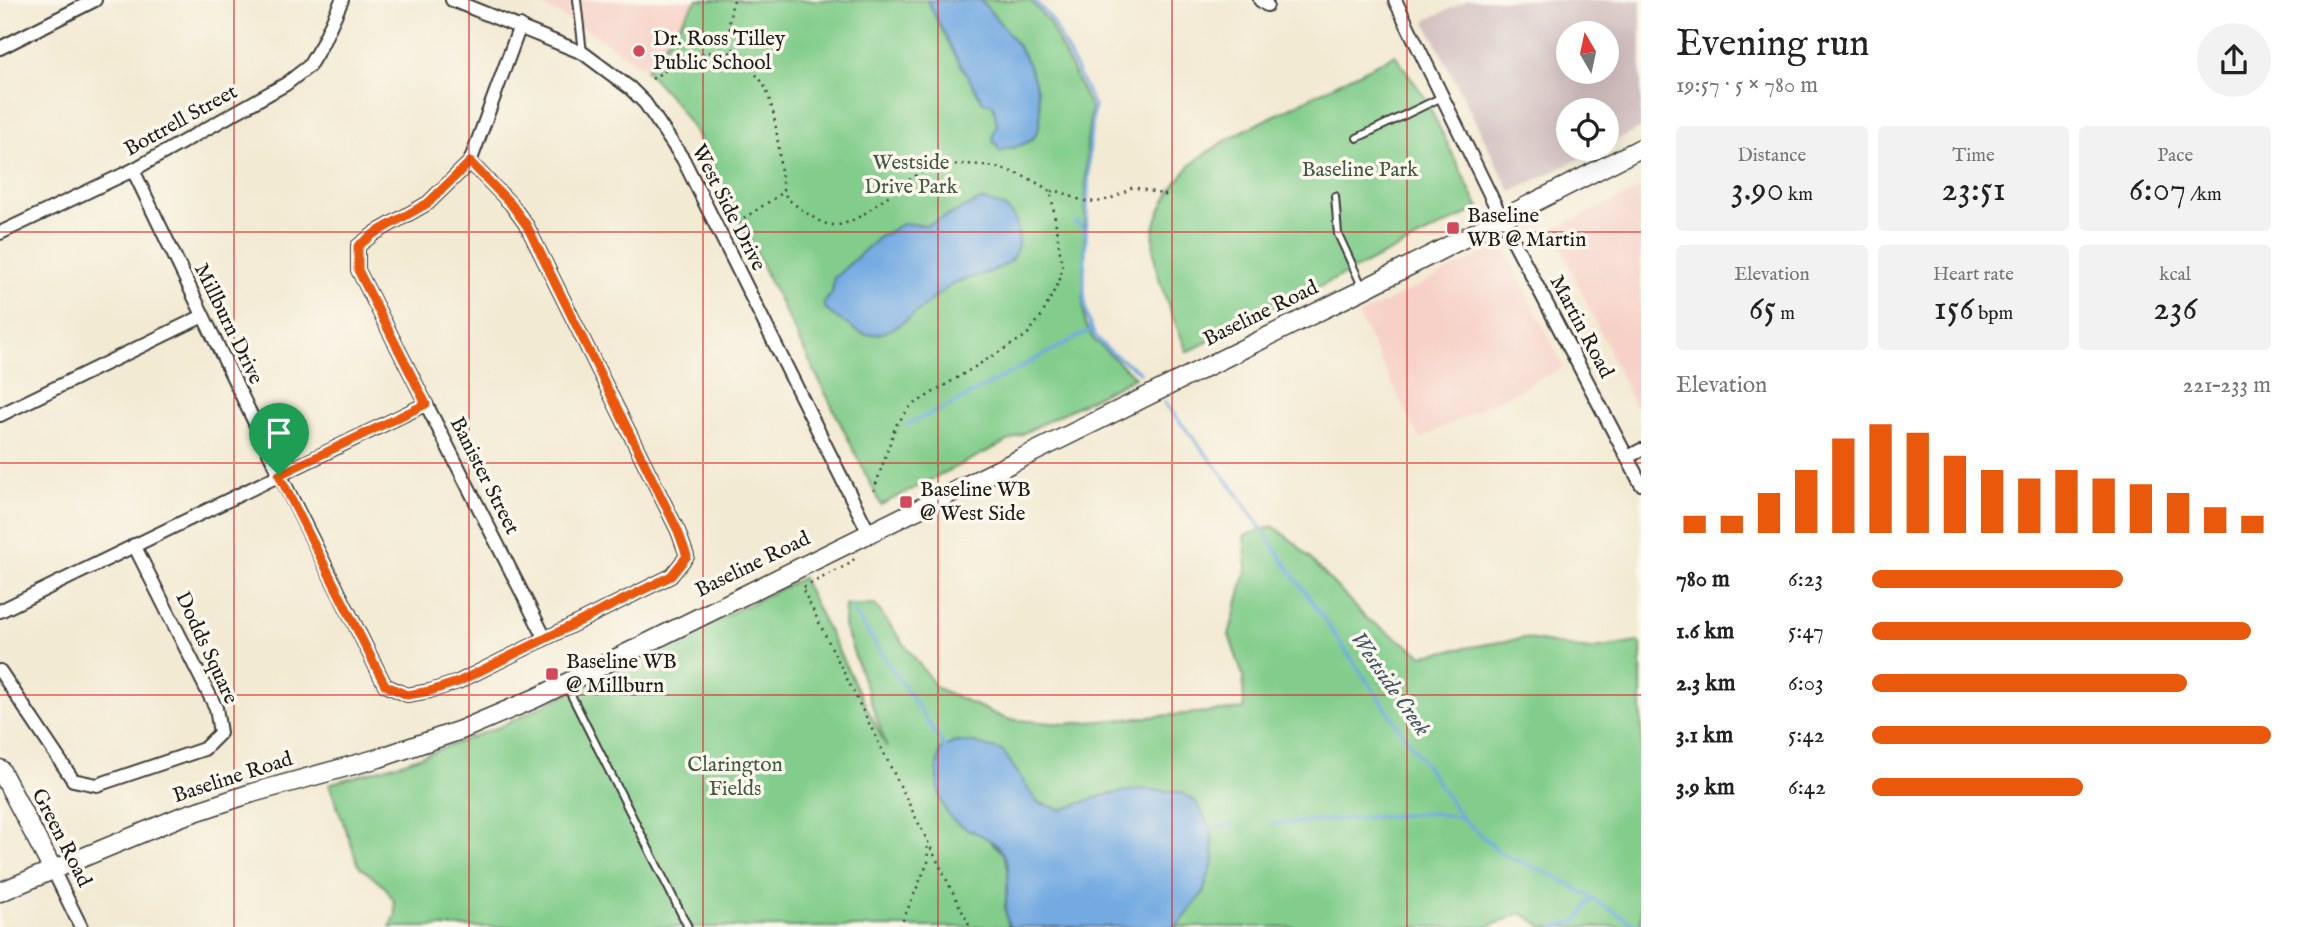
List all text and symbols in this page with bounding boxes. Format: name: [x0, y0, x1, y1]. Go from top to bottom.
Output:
north arrow: [1556, 21, 1619, 84]
map controls: [1556, 21, 1619, 161]
text: Evening run: [1676, 21, 1870, 69]
button: share: [2197, 23, 2271, 97]
place label: Dr. Ross Tilley Public School: [653, 26, 786, 77]
marker: Dr. Ross Tilley Public School: [631, 43, 647, 59]
text: 19:57 · 5 × 780 m: [1676, 71, 1818, 100]
street label: Bottrell Street: [120, 79, 242, 163]
button: locate: [1556, 98, 1619, 161]
street label: West Side Drive: [685, 140, 772, 276]
text: Distance: [1737, 144, 1806, 168]
text: Time: [1952, 144, 1995, 168]
text: Pace: [2157, 144, 2193, 168]
park label: Westside Drive Park: [864, 150, 958, 201]
park label: Baseline Park: [1302, 157, 1419, 184]
text: 3.90: [1731, 168, 1784, 213]
text: 23:51: [1941, 168, 2006, 213]
text: 6:07: [2129, 168, 2186, 213]
text: km: [1784, 183, 1813, 207]
text: /km: [2186, 183, 2222, 207]
place label: Baseline WB @ Martin: [1467, 203, 1586, 254]
marker: Baseline WB @ Martin: [1445, 220, 1461, 236]
street label: Millburn Drive: [187, 259, 269, 389]
text: Elevation: [1734, 263, 1810, 287]
text: Heart rate: [1933, 263, 2014, 287]
text: kcal: [2159, 263, 2191, 287]
street label: Martin Road: [1543, 271, 1620, 384]
street label: Baseline Road: [1199, 274, 1323, 353]
text: 65: [1749, 287, 1776, 332]
text: 156: [1934, 287, 1974, 332]
text: 236: [2153, 287, 2197, 332]
text: m: [1776, 302, 1795, 326]
text: bpm: [1974, 302, 2013, 326]
text: Elevation: [1676, 371, 1767, 400]
text: 221–233 m: [2182, 371, 2271, 400]
pin: [249, 403, 309, 475]
street label: Banister Street: [443, 413, 525, 539]
icon: arrive: [260, 414, 298, 452]
place label: Baseline WB @ West Side: [920, 477, 1031, 528]
marker: Baseline WB @ West Side: [898, 494, 914, 510]
street label: Baseline Road: [691, 525, 815, 604]
text: 780 m: [1676, 565, 1730, 594]
text: 6:23: [1788, 565, 1823, 594]
street label: Dodds Square: [168, 587, 244, 709]
text: 1.6 km: [1676, 617, 1734, 646]
text: 5:47: [1788, 617, 1824, 646]
water label: Westside Creek: [1343, 626, 1437, 742]
place label: Baseline WB @ Millburn: [566, 649, 677, 700]
marker: Baseline WB @ Millburn: [544, 666, 560, 682]
text: 2.3 km: [1676, 669, 1735, 698]
text: 6:03: [1788, 669, 1824, 698]
text: 3.1 km: [1676, 721, 1733, 750]
text: 5:42: [1788, 721, 1824, 750]
street label: Baseline Road: [170, 746, 297, 810]
park label: Clarington Fields: [687, 752, 783, 803]
text: 3.9 km: [1676, 773, 1735, 802]
text: 6:42: [1788, 773, 1826, 802]
street label: Green Road: [25, 784, 98, 892]

